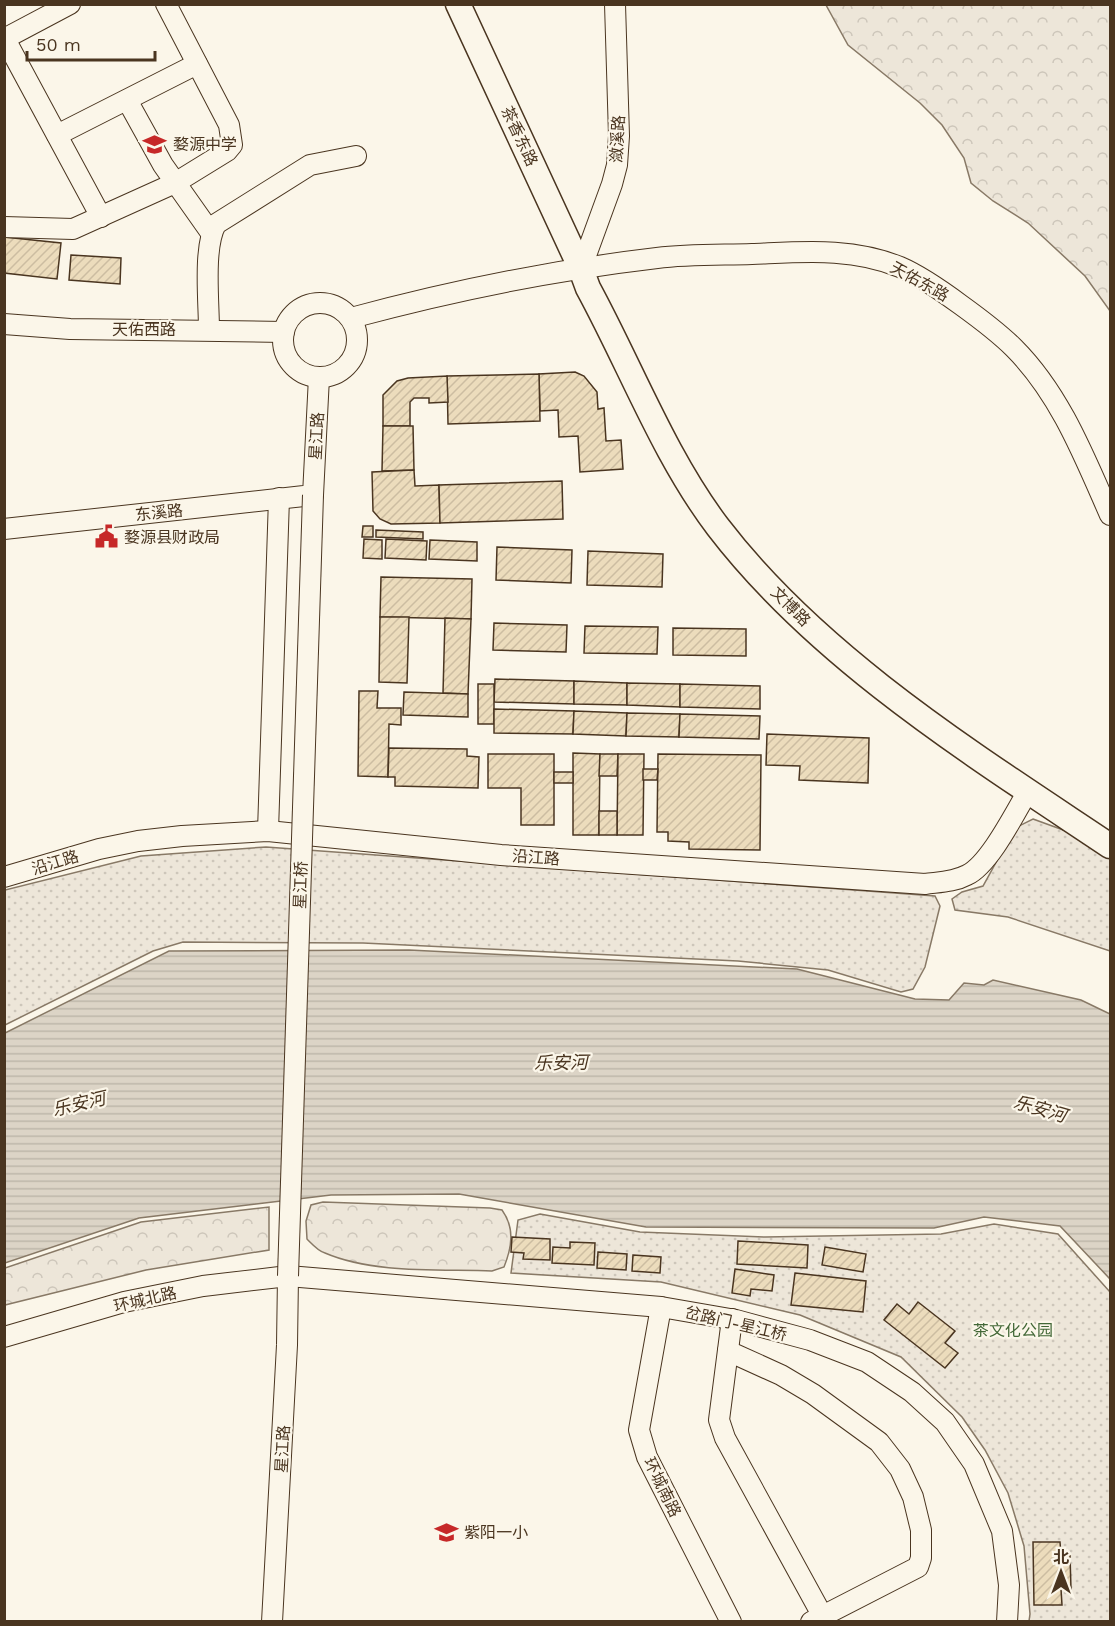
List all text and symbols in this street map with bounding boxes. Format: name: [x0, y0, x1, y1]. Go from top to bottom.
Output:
scale bar: [27, 24, 154, 62]
text: 50 m: [36, 34, 81, 55]
street label: 茶香东路: [497, 103, 542, 169]
street label: 潋溪路: [607, 115, 628, 163]
school or university icon: 婺源中学: [142, 131, 168, 157]
place label: 婺源中学: [173, 135, 237, 154]
street label: 天佑东路: [887, 258, 952, 305]
street label: 天佑西路: [112, 320, 176, 339]
street label: 星江路: [306, 412, 327, 460]
street label: 东溪路: [134, 501, 184, 524]
public building icon: 婺源县财政局: [93, 524, 119, 550]
place label: 婺源县财政局: [124, 528, 220, 547]
street label: 文博路: [767, 583, 814, 630]
street label: 沿江路: [29, 846, 81, 879]
street label: 沿江路: [511, 846, 561, 869]
street label: 星江桥: [290, 861, 311, 909]
water label: 乐安河: [534, 1051, 591, 1073]
water label: 乐安河: [50, 1087, 110, 1120]
water label: 乐安河: [1011, 1091, 1072, 1127]
street label: 环城北路: [112, 1283, 178, 1316]
street label: 岔路门-星江桥: [683, 1303, 789, 1344]
park label: 茶文化公园: [973, 1321, 1053, 1340]
street label: 星江路: [272, 1425, 293, 1473]
street label: 环城南路: [640, 1454, 685, 1520]
school or university icon: 紫阳一小: [433, 1519, 459, 1545]
place label: 紫阳一小: [464, 1523, 528, 1542]
north arrow: [1031, 1542, 1091, 1602]
text: 北: [1053, 1548, 1069, 1567]

